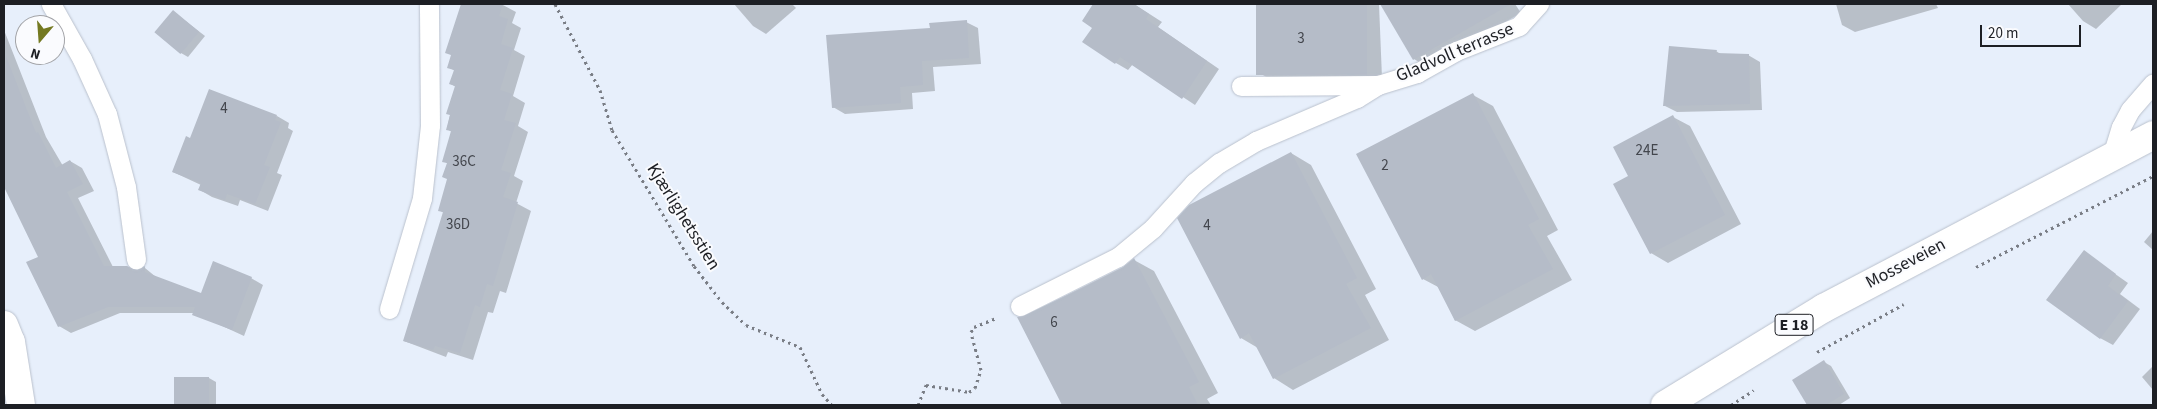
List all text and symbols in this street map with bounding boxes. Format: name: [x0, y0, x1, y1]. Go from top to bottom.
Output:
north arrow: [15, 15, 65, 65]
scale bar: [1982, 15, 2083, 47]
street label: Gladvoll terrasse: [1393, 19, 1517, 87]
text: 20 m: [1988, 23, 2018, 44]
house number: 3: [1297, 30, 1305, 48]
text: N: [28, 42, 43, 64]
house number: 4: [220, 100, 228, 118]
house number: 24E: [1636, 142, 1658, 160]
house number: 36C: [452, 153, 476, 171]
house number: 2: [1381, 157, 1389, 175]
street label: Kjærlighetsstien: [642, 160, 724, 274]
house number: 36D: [446, 216, 470, 234]
house number: 4: [1203, 217, 1211, 235]
street label: Mosseveien: [1862, 234, 1950, 294]
road number: E 18: [1774, 312, 1814, 338]
house number: 6: [1050, 314, 1058, 332]

